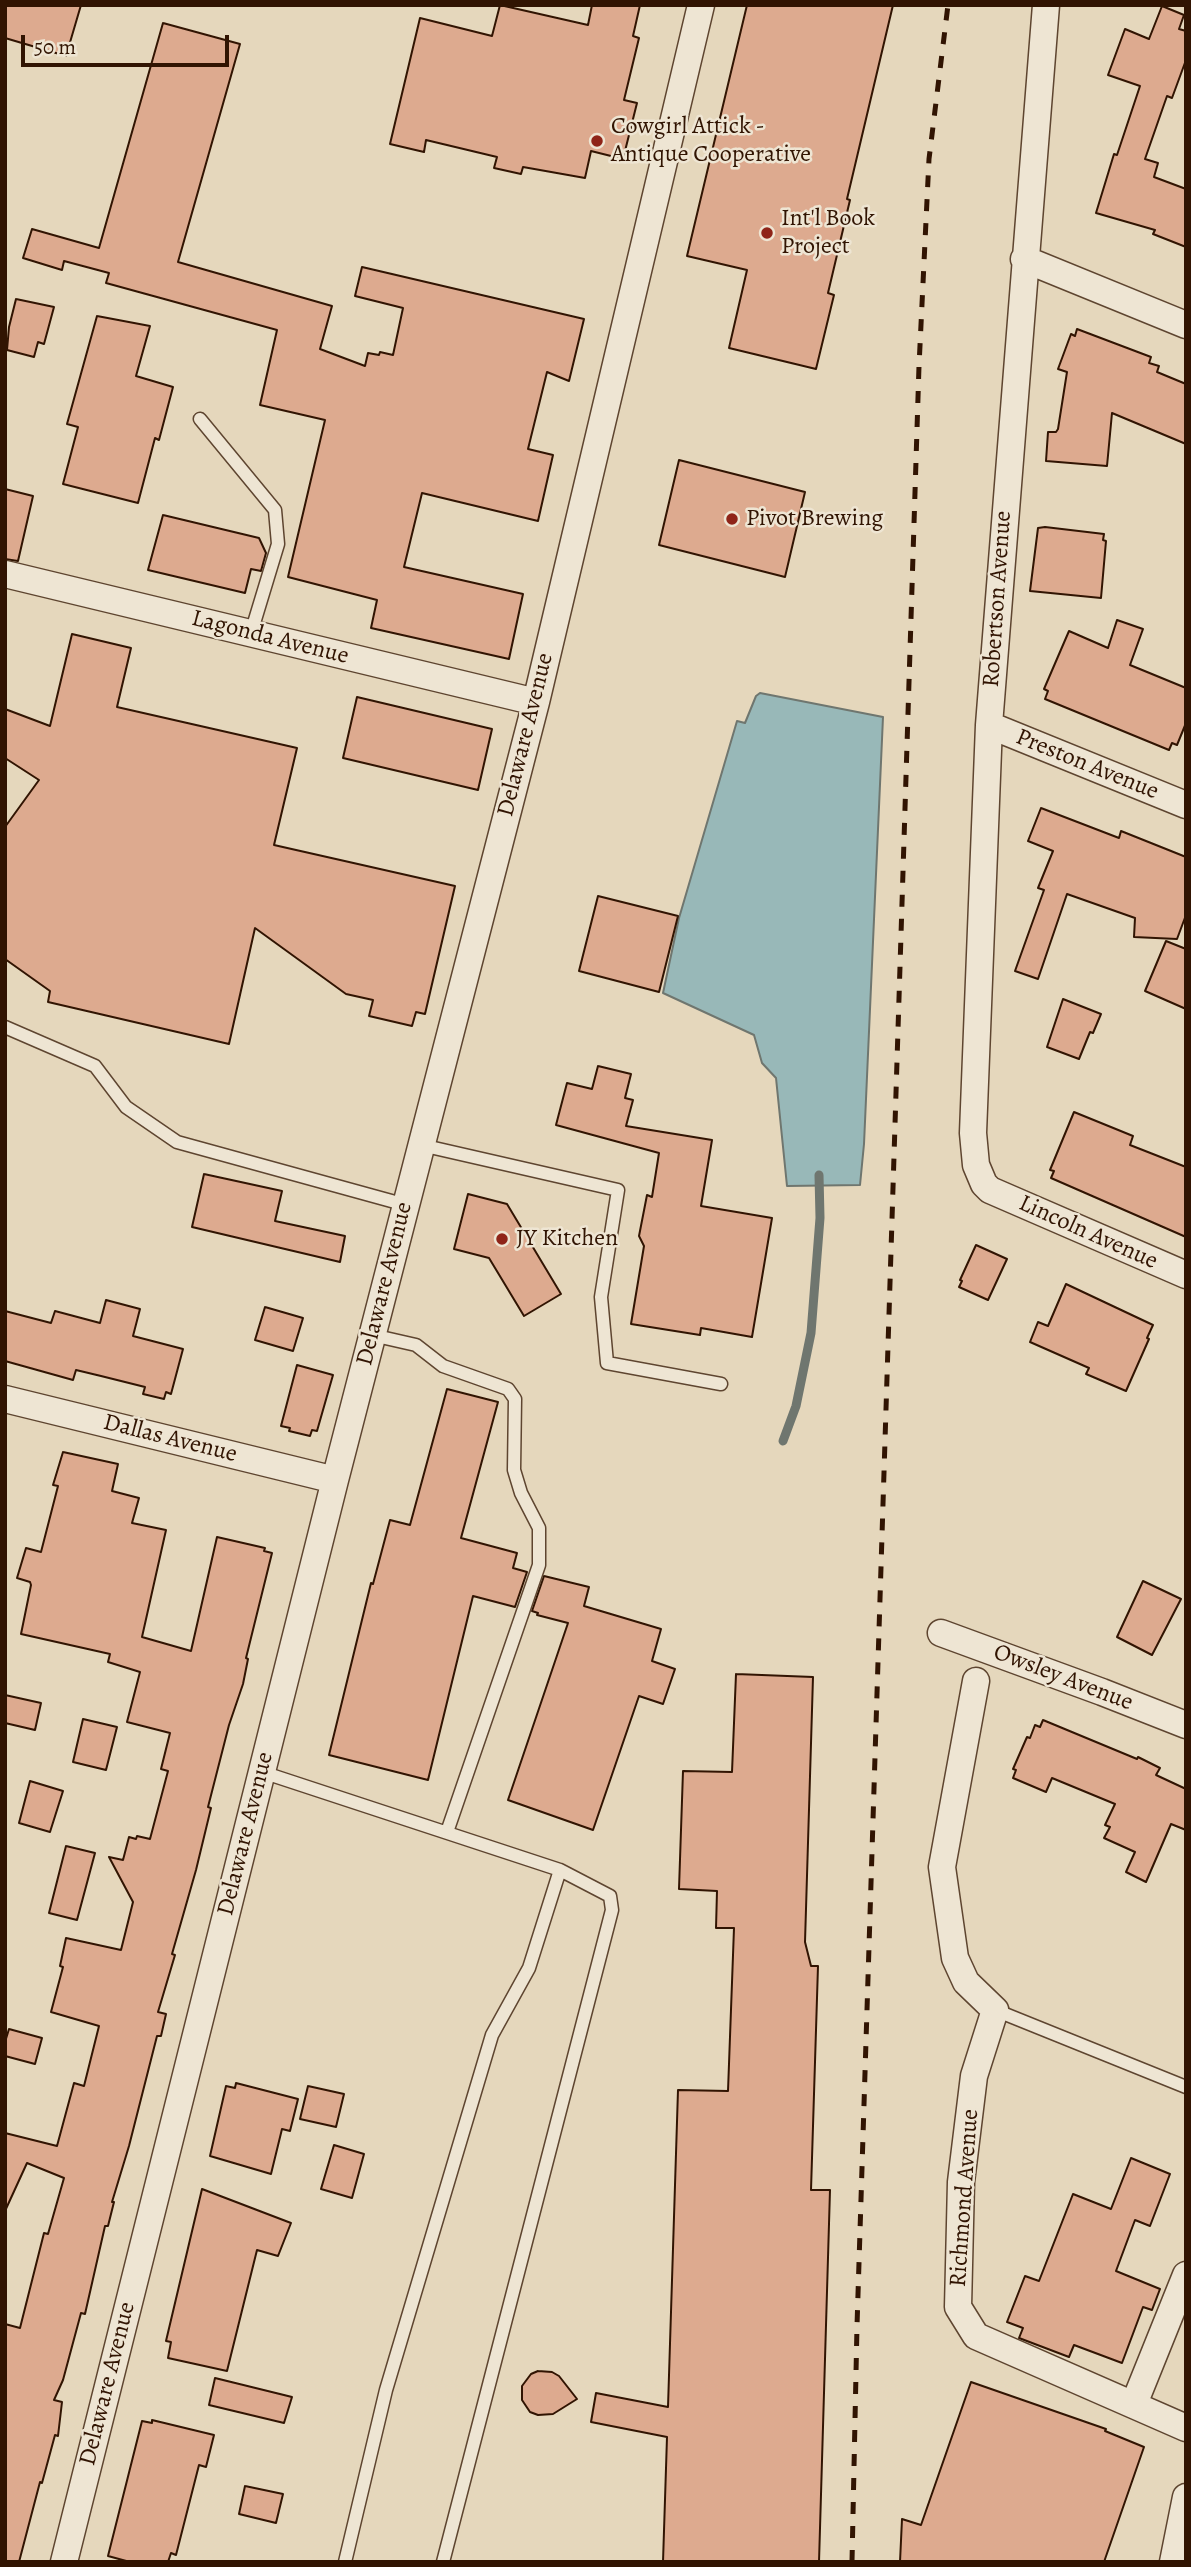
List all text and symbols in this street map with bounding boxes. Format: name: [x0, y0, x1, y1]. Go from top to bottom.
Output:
scale bar: [24, 21, 233, 65]
text: 50 m: [34, 33, 76, 61]
place label: Cowgirl Attick - Antique Cooperative: [611, 113, 811, 169]
marker: Cowgirl Attick - Antique Cooperative: [589, 133, 605, 149]
place label: Int'l Book Project: [781, 205, 875, 261]
marker: Int'l Book Project: [759, 225, 775, 241]
place label: Pivot Brewing: [746, 505, 883, 533]
street label: Robertson Avenue: [977, 510, 1019, 688]
marker: Pivot Brewing: [724, 511, 740, 527]
street label: Lagonda Avenue: [189, 605, 351, 671]
street label: Delaware Avenue: [492, 650, 560, 820]
street label: Preston Avenue: [1011, 723, 1163, 807]
street label: Lincoln Avenue: [1014, 1190, 1162, 1276]
street label: Delaware Avenue: [351, 1199, 419, 1369]
place label: JY Kitchen: [516, 1225, 618, 1253]
marker: JY Kitchen: [494, 1231, 510, 1247]
street label: Dallas Avenue: [100, 1408, 240, 1470]
street label: Owsley Avenue: [989, 1638, 1137, 1718]
street label: Delaware Avenue: [212, 1749, 280, 1919]
street label: Richmond Avenue: [944, 2108, 986, 2288]
street label: Delaware Avenue: [74, 2299, 142, 2469]

